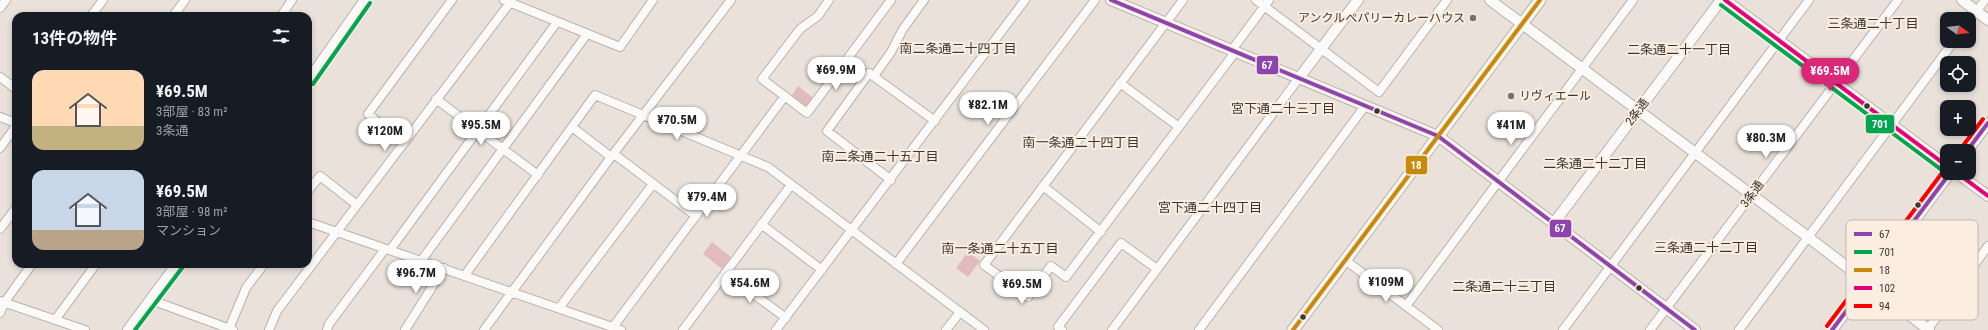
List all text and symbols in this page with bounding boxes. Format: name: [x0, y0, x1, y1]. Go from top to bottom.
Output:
place label: アンクルぺパリーカレーハウス: [1298, 11, 1465, 25]
north arrow: [1940, 12, 1976, 48]
map controls: [1940, 12, 1976, 180]
marker: アンクルぺパリーカレーハウス: [1468, 13, 1478, 23]
district label: 三条通二十丁目: [1827, 16, 1919, 31]
icon: filters: [270, 25, 292, 47]
text: 13件の物件: [32, 28, 117, 48]
district label: 南二条通二十四丁目: [899, 41, 1017, 56]
district label: 二条通二十一丁目: [1627, 42, 1731, 57]
line badge: 67: [1256, 55, 1279, 75]
button: locate: [1940, 56, 1976, 92]
pin: ¥69.9M: [803, 57, 869, 91]
pin: ¥69.5M: [1797, 58, 1863, 92]
text: 67: [1261, 59, 1273, 72]
text: ¥69.9M: [816, 62, 856, 77]
text: ¥69.5M: [1810, 63, 1850, 78]
text: ¥69.5M: [156, 81, 208, 101]
icon: home: [64, 86, 112, 134]
place label: リヴィエール: [1519, 89, 1591, 103]
marker: リヴィエール: [1506, 91, 1516, 101]
pin: ¥82.1M: [955, 92, 1021, 126]
street label: 2条通: [1622, 96, 1652, 128]
text: ¥82.1M: [968, 97, 1008, 112]
button: +: [1940, 100, 1976, 136]
district label: 宮下通二十三丁目: [1231, 101, 1335, 116]
unlabelled marker: [1862, 101, 1872, 111]
text: 3部屋 · 83 m²: [156, 104, 227, 119]
unlabelled marker: [1372, 106, 1382, 116]
pin: ¥70.5M: [644, 107, 710, 141]
pin: ¥95.5M: [448, 112, 514, 146]
text: ¥70.5M: [657, 112, 697, 127]
pin: ¥41M: [1487, 112, 1535, 146]
line badge: 701: [1865, 114, 1895, 134]
text: ¥95.5M: [461, 117, 501, 132]
text: ¥41M: [1496, 117, 1526, 132]
pin: ¥120M: [357, 118, 413, 152]
text: 701: [1872, 118, 1888, 131]
text: 3条通: [156, 123, 188, 138]
text: ¥120M: [367, 123, 403, 138]
pin: ¥80.3M: [1733, 125, 1799, 159]
text: ¥80.3M: [1746, 130, 1786, 145]
district label: 南一条通二十四丁目: [1022, 135, 1140, 150]
button: −: [1940, 144, 1976, 180]
district label: 南二条通二十五丁目: [821, 149, 939, 164]
line badge: 18: [1405, 155, 1428, 175]
district label: 二条通二十二丁目: [1543, 156, 1647, 171]
text: 18: [1410, 159, 1422, 172]
street label: 3条通: [1737, 178, 1767, 210]
text: ¥69.5M: [156, 181, 208, 201]
pin: ¥79.4M: [674, 184, 740, 218]
icon: home: [64, 186, 112, 234]
text: ¥79.4M: [687, 189, 727, 204]
district label: 宮下通二十四丁目: [1158, 200, 1262, 215]
unlabelled marker: [1913, 200, 1923, 210]
text: 3部屋 · 98 m²: [156, 204, 227, 219]
line badge: 67: [1549, 219, 1572, 238]
legend: [1846, 220, 1978, 320]
text: 67: [1554, 222, 1566, 235]
text: マンション: [156, 223, 221, 238]
text: 67: [1879, 228, 1890, 241]
district label: 三条通二十二丁目: [1654, 240, 1758, 255]
district label: 南一条通二十五丁目: [941, 241, 1059, 256]
text: 701: [1879, 246, 1895, 259]
pin: ¥96.7M: [383, 260, 449, 294]
text: 18: [1879, 264, 1890, 277]
text: ¥96.7M: [396, 265, 436, 280]
pin: ¥109M: [1358, 269, 1414, 303]
pin: ¥54.6M: [717, 270, 783, 304]
pin: ¥69.5M: [989, 271, 1055, 305]
text: ¥109M: [1368, 274, 1404, 289]
text: ¥54.6M: [730, 275, 770, 290]
text: ¥69.5M: [1002, 276, 1042, 291]
district label: 二条通二十三丁目: [1452, 279, 1556, 294]
text: 102: [1879, 282, 1895, 295]
unlabelled marker: [1634, 283, 1644, 293]
text: 94: [1879, 300, 1890, 313]
unlabelled marker: [1298, 312, 1308, 322]

